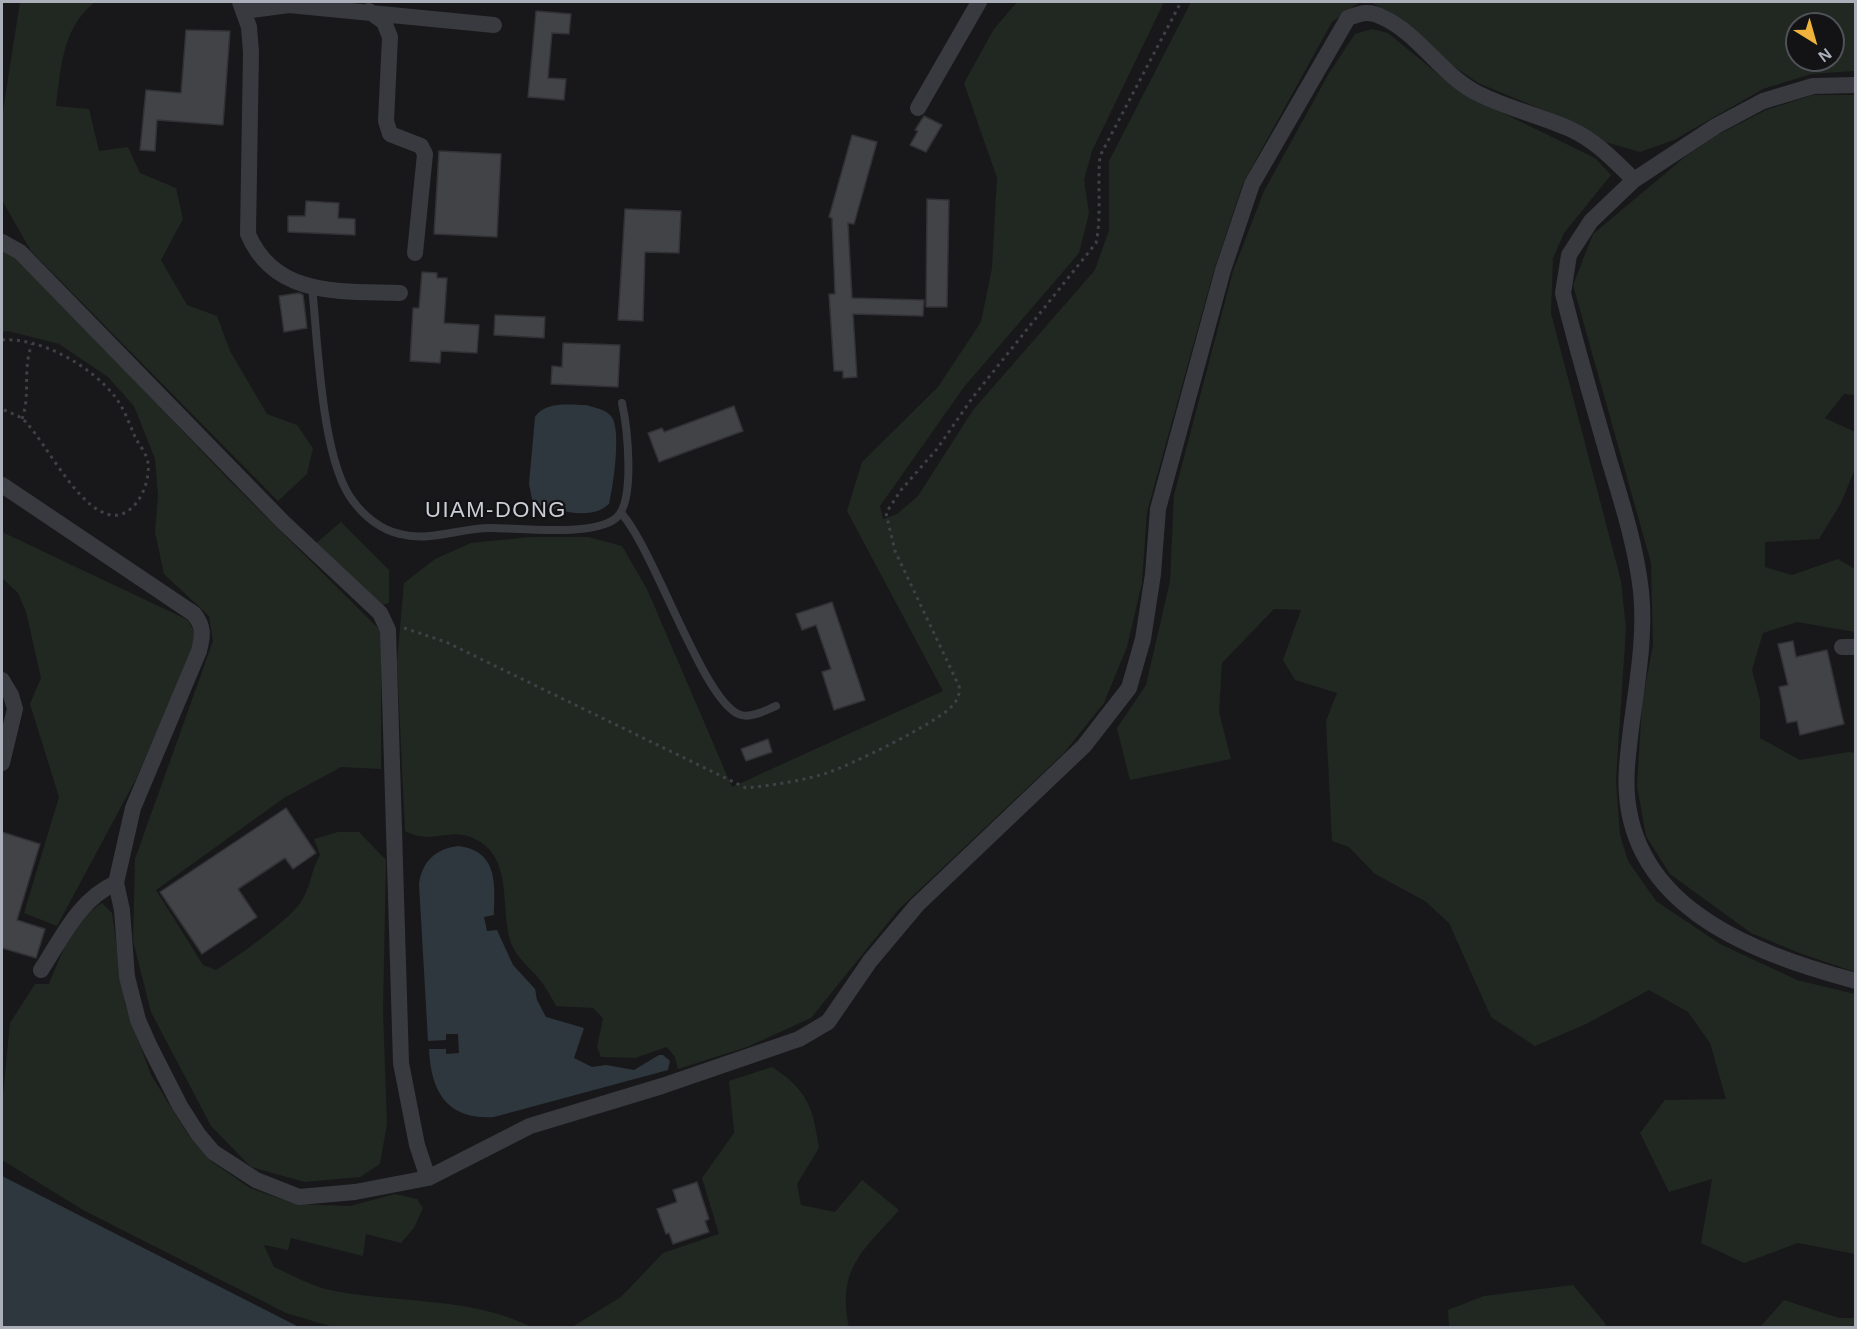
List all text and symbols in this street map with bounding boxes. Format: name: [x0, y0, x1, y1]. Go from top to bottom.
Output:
north arrow: [1785, 12, 1845, 72]
text: N: [1815, 45, 1835, 65]
district label: UIAM-DONG: [425, 498, 567, 524]

